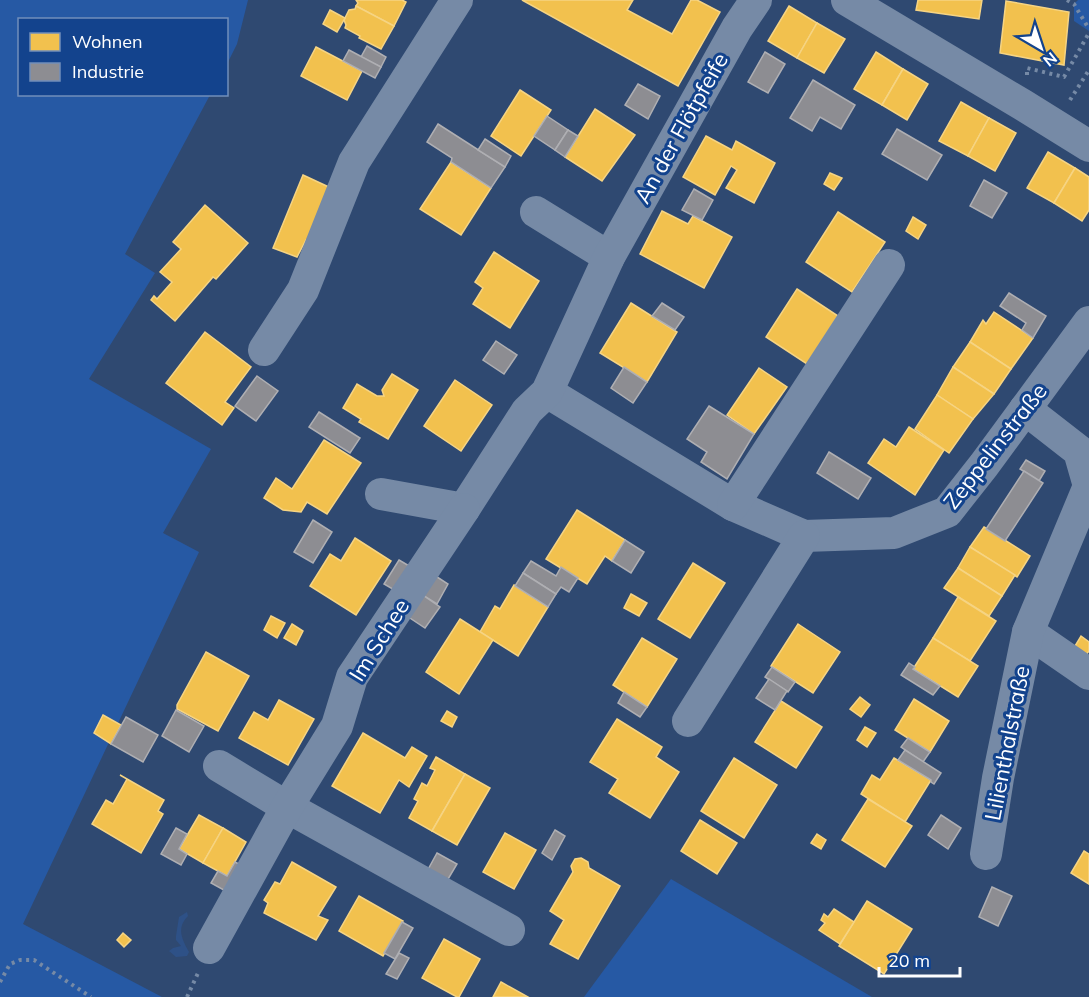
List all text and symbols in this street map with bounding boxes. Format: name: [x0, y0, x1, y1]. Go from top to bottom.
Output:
legend: [18, 18, 228, 96]
north arrow: [1011, 18, 1071, 78]
text: Wohnen: [72, 30, 143, 53]
street label: An der Flötpfeife: [628, 48, 734, 208]
text: N: [1039, 48, 1061, 71]
text: Industrie: [72, 60, 144, 83]
street label: Zeppelinstraße: [937, 377, 1053, 515]
street label: Im Schee: [343, 593, 415, 687]
street label: Lilienthalstraße: [978, 663, 1036, 823]
scale bar: [879, 940, 960, 978]
text: 20 m: [888, 949, 930, 972]

